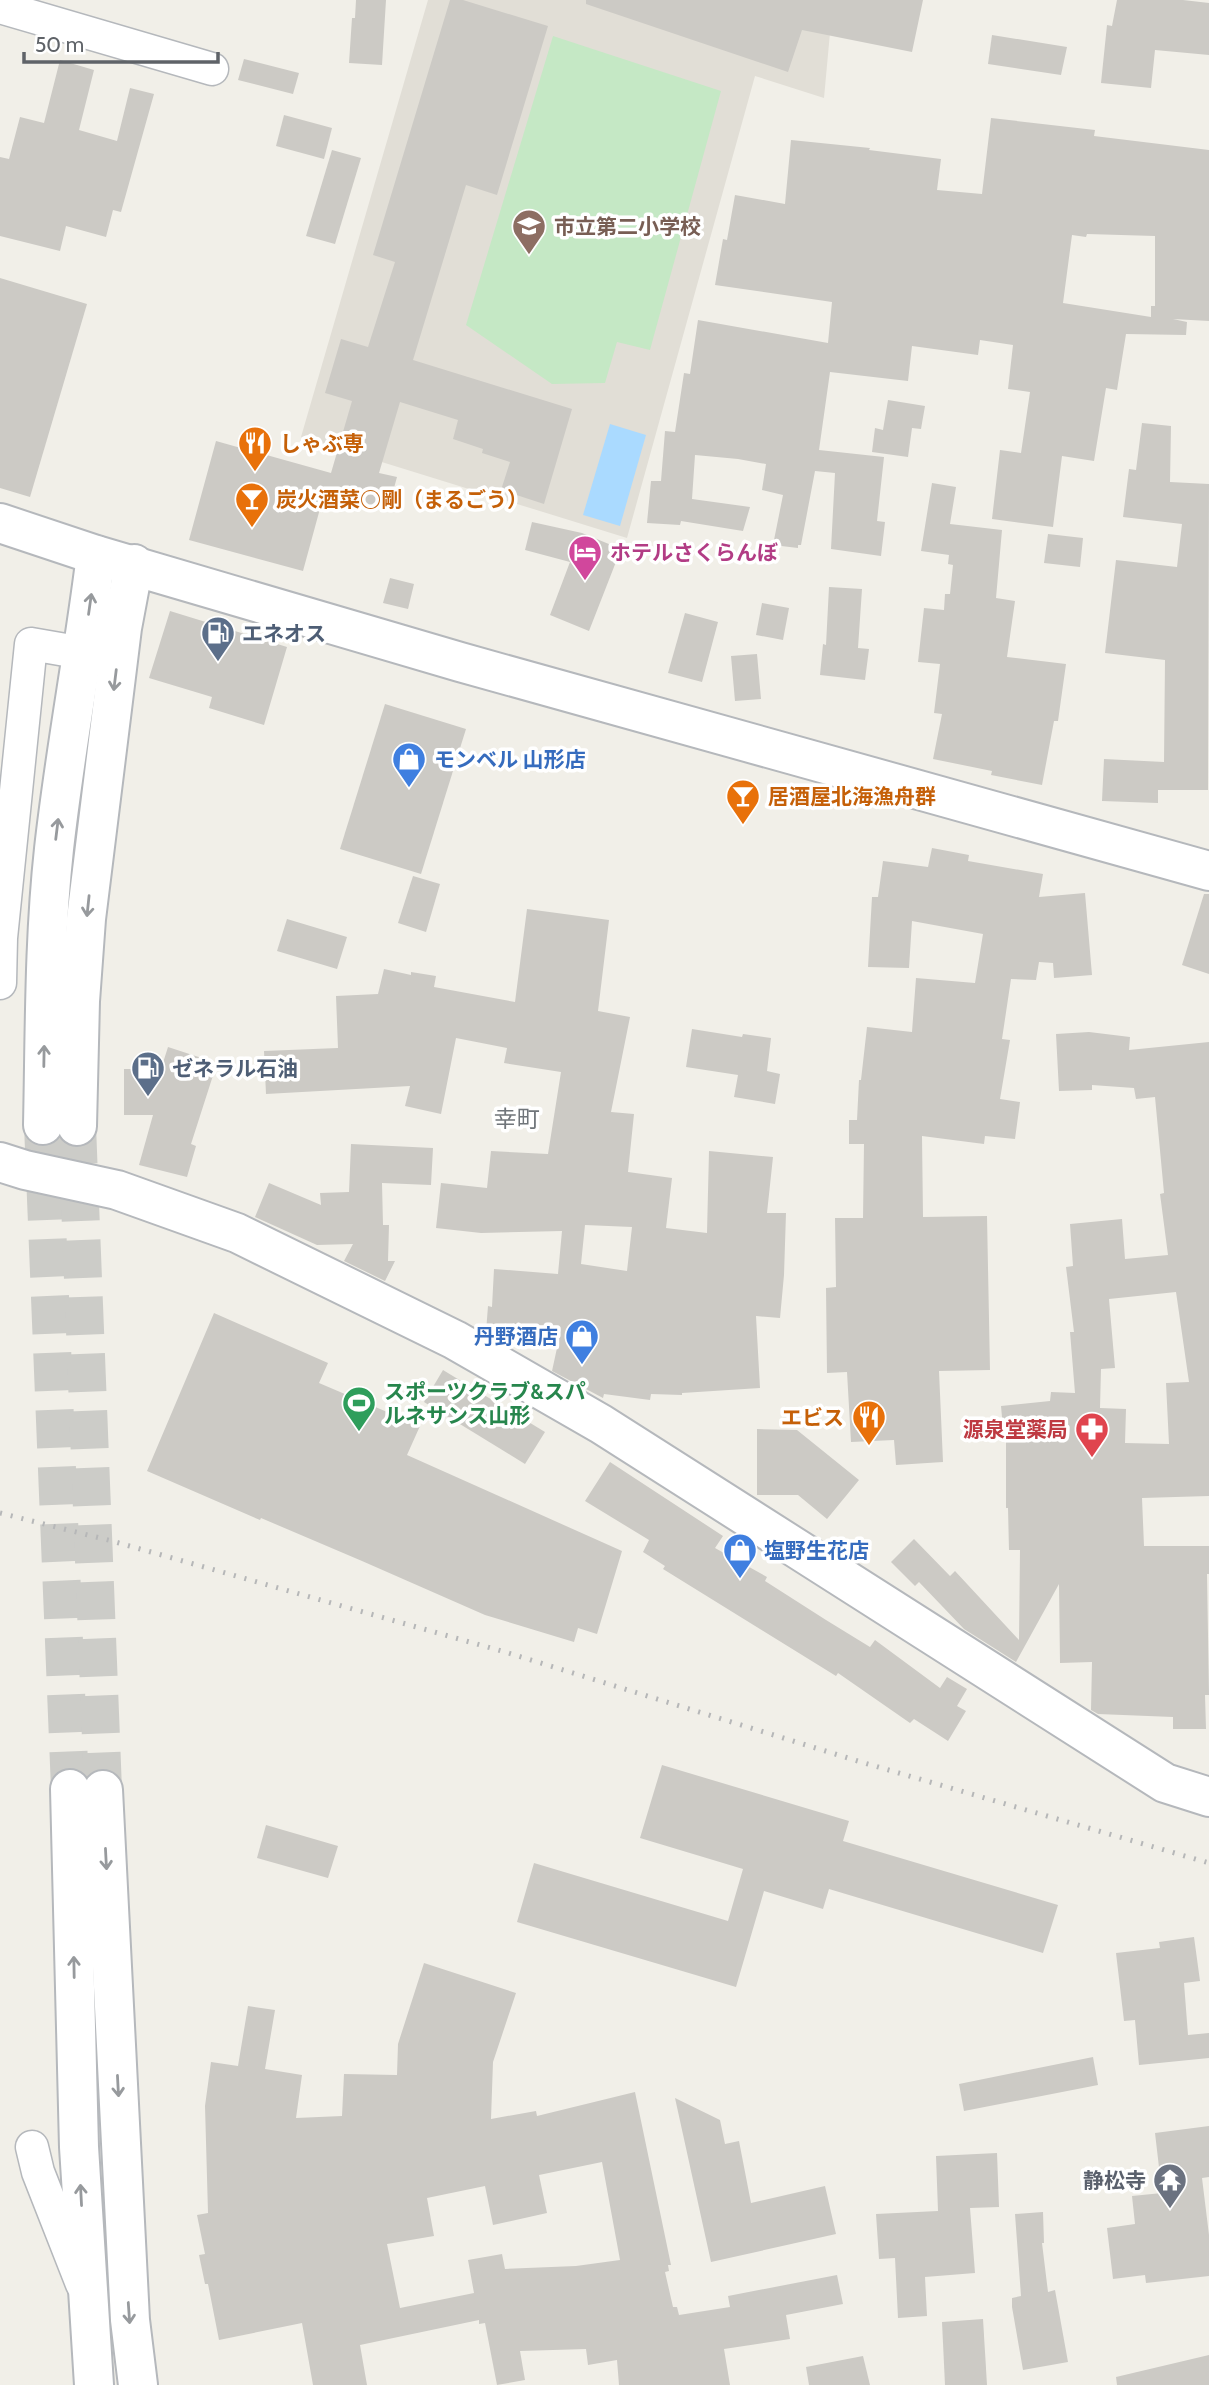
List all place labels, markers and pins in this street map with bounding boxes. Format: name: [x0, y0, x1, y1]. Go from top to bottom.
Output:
school or university icon: 市立第二小学校: [510, 207, 548, 256]
place label: 市立第二小学校: [554, 214, 701, 239]
restaurant icon: しゃぶ専: [236, 424, 274, 473]
place label: しゃぶ専: [280, 431, 364, 456]
bar icon: 炭火酒菜○剛（まるごう）: [233, 480, 271, 529]
place label: 炭火酒菜○剛（まるごう）: [276, 487, 528, 512]
hotel icon: ホテルさくらんぼ: [566, 533, 604, 582]
place label: ホテルさくらんぼ: [610, 540, 778, 565]
fuel station icon: エネオス: [199, 614, 237, 663]
place label: エネオス: [242, 621, 326, 646]
shop icon: モンベル 山形店: [390, 740, 428, 789]
place label: モンベル 山形店: [434, 747, 586, 772]
bar icon: 居酒屋北海漁舟群: [724, 777, 762, 826]
place label: 居酒屋北海漁舟群: [768, 784, 936, 809]
fuel station icon: ゼネラル石油: [129, 1049, 167, 1098]
place label: ゼネラル石油: [172, 1056, 298, 1081]
shop icon: 丹野酒店: [563, 1317, 601, 1366]
place label: 丹野酒店: [474, 1324, 558, 1349]
place label: スポーツクラブ&スパ ルネサンス山形: [384, 1379, 586, 1428]
sports icon: スポーツクラブ&スパ ルネサンス山形: [340, 1384, 378, 1433]
restaurant icon: エビス: [850, 1398, 888, 1447]
place label: エビス: [781, 1405, 844, 1430]
pharmacy icon: 源泉堂薬局: [1073, 1410, 1111, 1459]
place label: 源泉堂薬局: [963, 1417, 1068, 1442]
shop icon: 塩野生花店: [721, 1531, 759, 1580]
place label: 塩野生花店: [764, 1538, 869, 1563]
temple icon: 静松寺: [1151, 2161, 1189, 2210]
place label: 静松寺: [1083, 2168, 1146, 2193]

